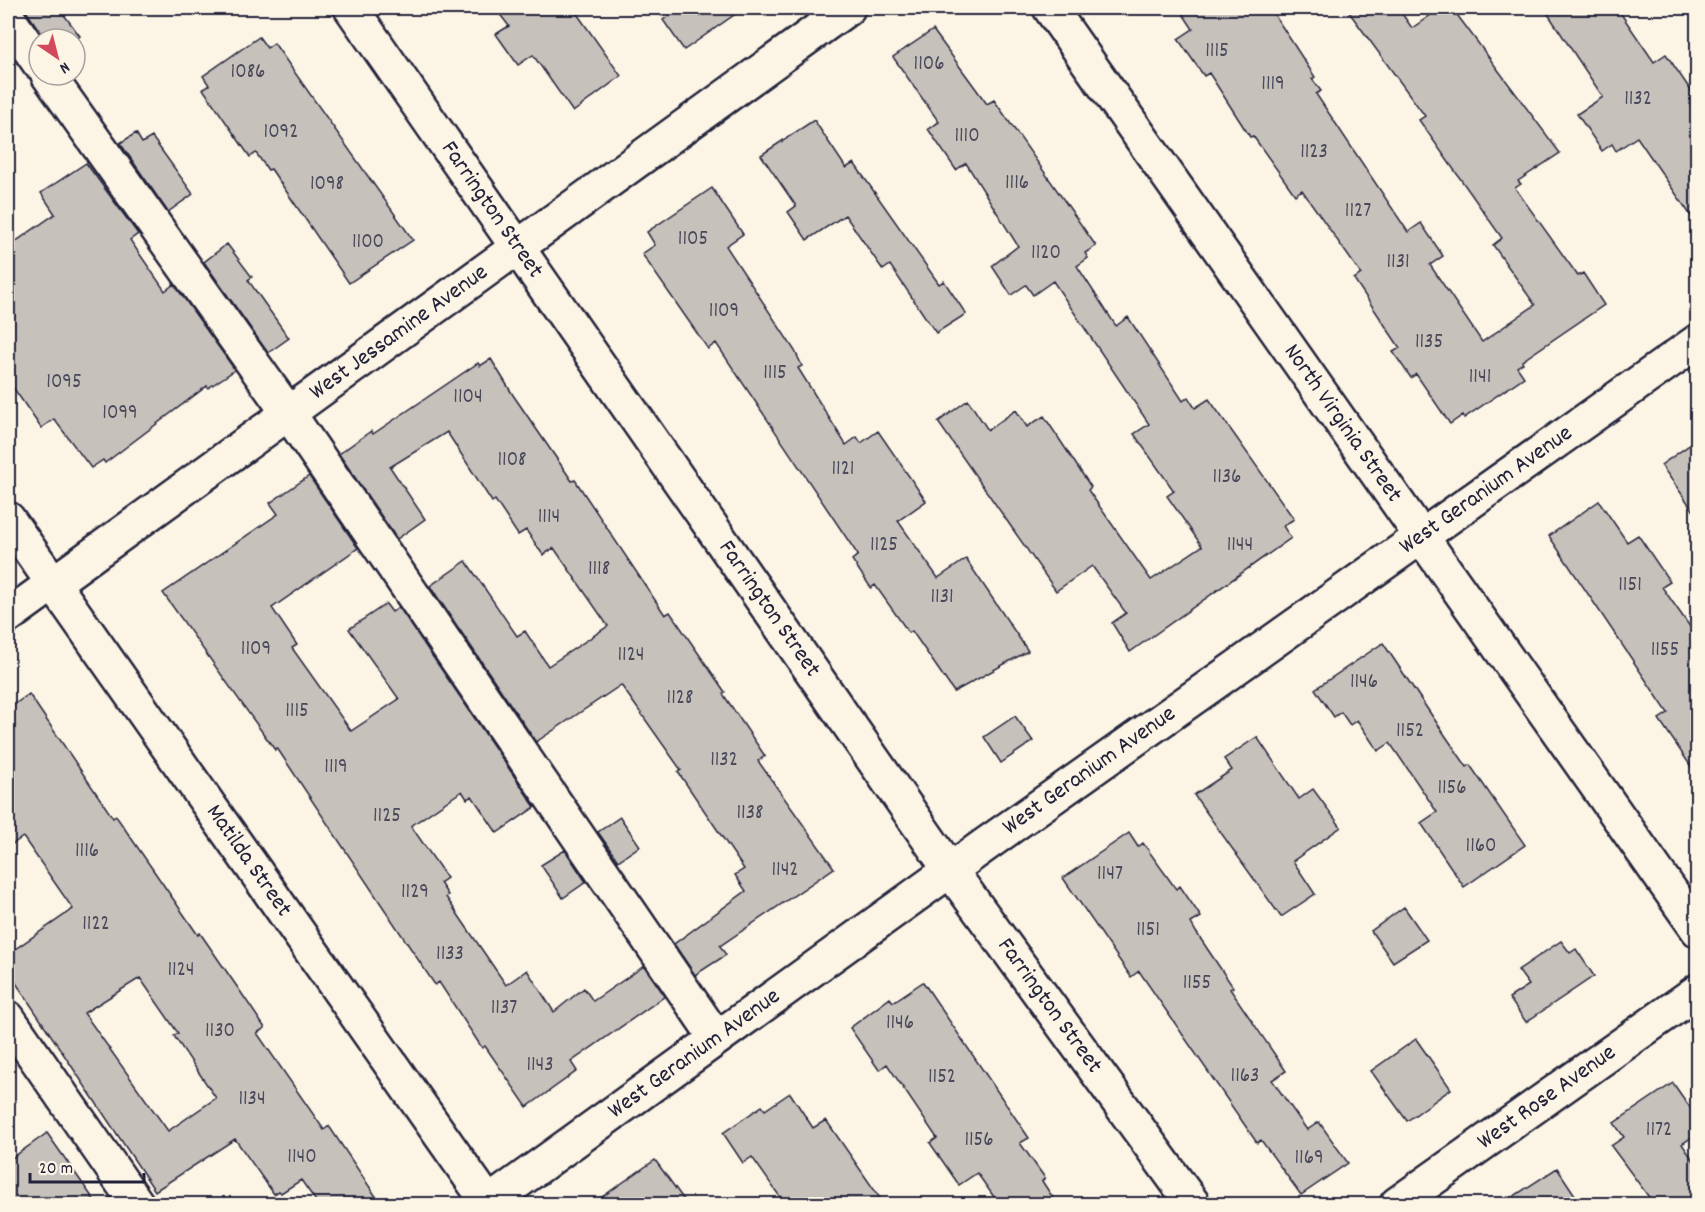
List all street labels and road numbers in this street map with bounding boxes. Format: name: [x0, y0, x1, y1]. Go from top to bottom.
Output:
street label: Farrington Street: [432, 134, 551, 286]
street label: West Jessamine Avenue: [303, 256, 496, 409]
street label: North Virginia Street: [1274, 337, 1410, 510]
street label: West Geranium Avenue: [1393, 417, 1580, 564]
street label: Farrington Street: [709, 534, 828, 685]
street label: West Geranium Avenue: [996, 698, 1183, 844]
street label: Matilda Street: [197, 798, 300, 924]
street label: Farrington Street: [988, 931, 1110, 1081]
street label: West Geranium Avenue: [601, 980, 788, 1128]
street label: West Rose Avenue: [1471, 1037, 1624, 1159]

